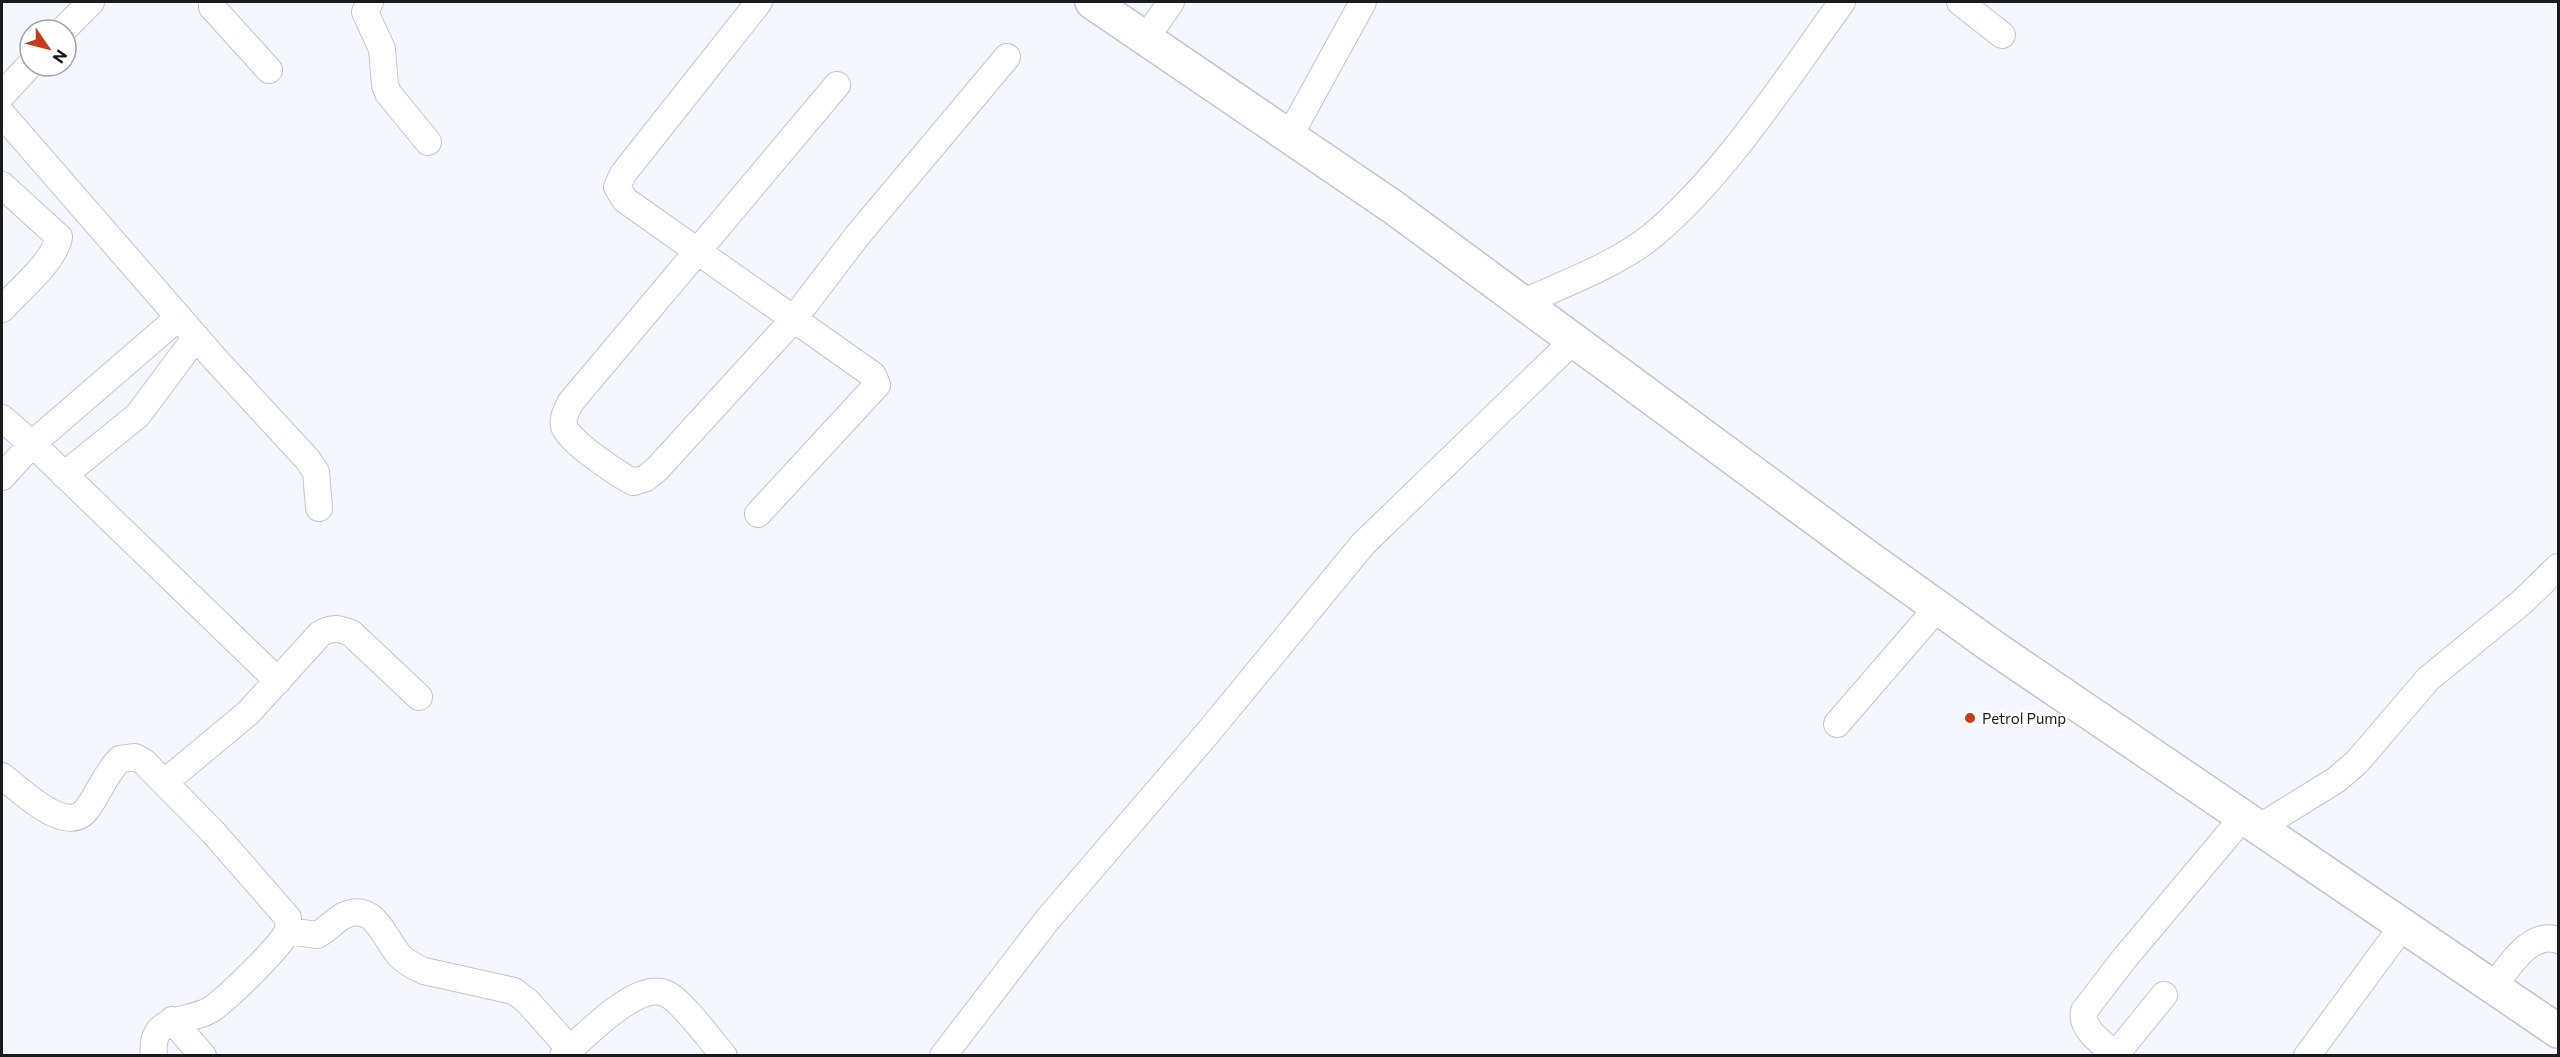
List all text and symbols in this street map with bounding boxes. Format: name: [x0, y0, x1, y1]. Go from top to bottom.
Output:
north arrow: [18, 18, 78, 78]
text: N: [49, 47, 72, 67]
place label: Petrol Pump: [1982, 709, 2066, 727]
marker: Petrol Pump: [1963, 711, 1977, 725]

